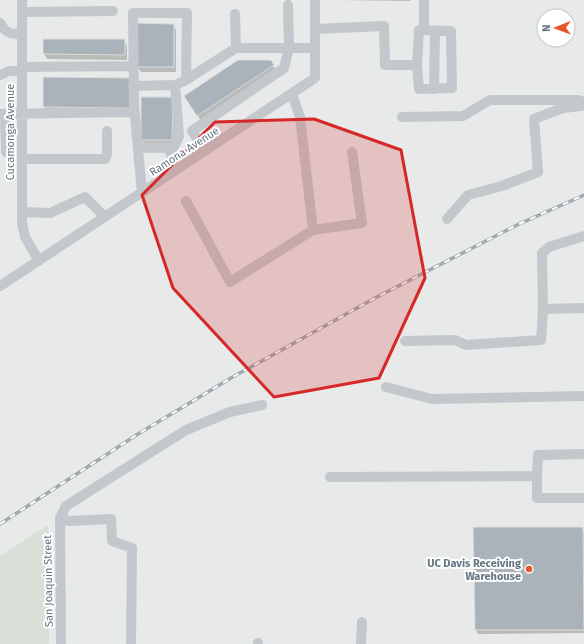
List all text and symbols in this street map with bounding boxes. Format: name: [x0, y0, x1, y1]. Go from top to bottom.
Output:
north arrow: [536, 8, 576, 48]
text: N: [540, 24, 553, 32]
street label: Cucamonga Avenue: [4, 84, 17, 180]
street label: Ramona Avenue: [147, 124, 221, 179]
street label: San Joaquin Street: [41, 535, 56, 627]
place label: UC Davis Receiving Warehouse: [427, 557, 522, 583]
marker: UC Davis Receiving Warehouse: [524, 564, 534, 574]

